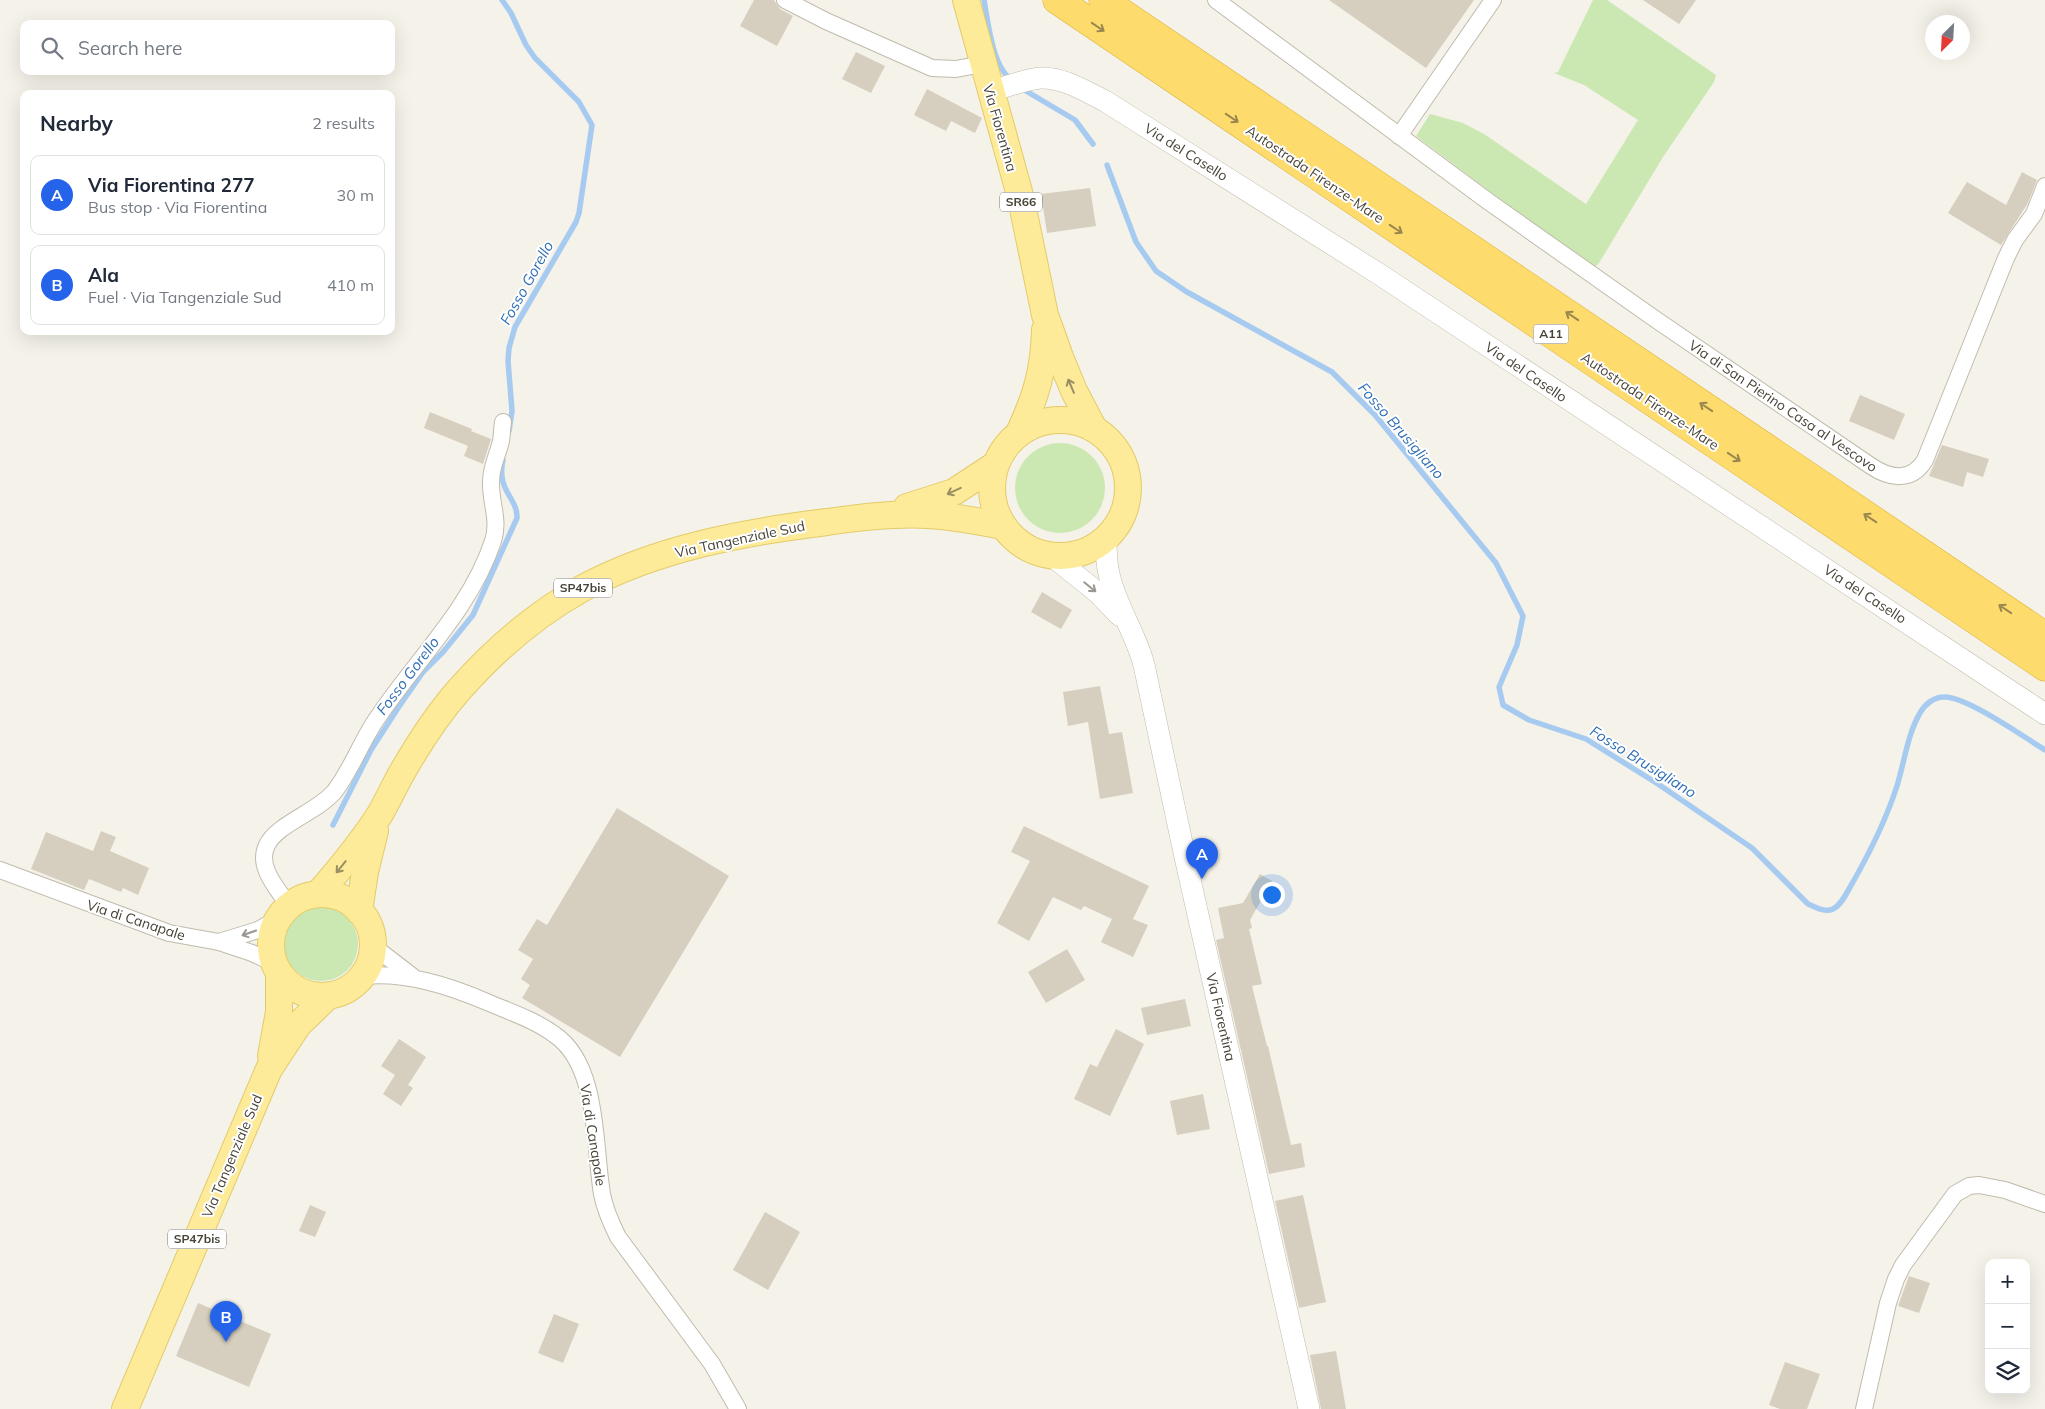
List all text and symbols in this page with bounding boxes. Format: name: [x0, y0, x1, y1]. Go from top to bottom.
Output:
north arrow: [1925, 15, 1970, 60]
search box: [20, 20, 395, 75]
one-way arrow: [1090, 22, 1104, 32]
icon: search: [38, 34, 66, 62]
text: Search here: [78, 36, 182, 60]
street label: Via Fiorentina: [979, 82, 1021, 174]
text: Nearby: [40, 110, 113, 136]
text: 2 results: [312, 113, 375, 133]
one-way arrow: [1225, 113, 1239, 123]
street label: Via del Casello: [1141, 119, 1231, 185]
street label: Autostrada Firenze-Mare: [1242, 121, 1388, 227]
text: Via Fiorentina 277: [88, 173, 255, 197]
text: A: [51, 185, 63, 205]
text: 30 m: [337, 185, 374, 205]
road number: SR66: [1000, 192, 1042, 212]
text: Bus stop · Via Fiorentina: [88, 197, 267, 217]
one-way arrow: [1389, 224, 1403, 234]
water label: Fosso Gorello: [496, 237, 558, 328]
text: Ala: [88, 263, 119, 287]
text: B: [51, 275, 63, 295]
text: 410 m: [327, 275, 374, 295]
text: Fuel · Via Tangenziale Sud: [88, 287, 282, 307]
one-way arrow: [1565, 311, 1579, 321]
road number: A11: [1534, 324, 1568, 344]
street label: Via di San Pierino Casa al Vescovo: [1685, 336, 1881, 476]
street label: Via del Casello: [1482, 338, 1570, 406]
street label: Autostrada Firenze-Mare: [1577, 348, 1723, 454]
water label: Fosso Brusigliano: [1354, 378, 1449, 483]
one-way arrow: [1066, 379, 1076, 394]
one-way arrow: [1699, 402, 1713, 412]
one-way arrow: [1726, 452, 1740, 462]
one-way arrow: [947, 487, 962, 497]
one-way arrow: [1863, 513, 1877, 523]
street label: Via Tangenziale Sud: [673, 516, 807, 562]
street label: Via del Casello: [1820, 561, 1910, 627]
road number: SP47bis: [554, 578, 612, 598]
one-way arrow: [1083, 581, 1096, 592]
one-way arrow: [1998, 604, 2012, 614]
water label: Fosso Gorello: [372, 633, 443, 718]
water label: Fosso Brusigliano: [1587, 721, 1700, 802]
pin: A: [1186, 838, 1218, 879]
one-way arrow: [336, 860, 346, 874]
your location: [1259, 882, 1285, 908]
street label: Via di Canapale: [84, 896, 188, 944]
one-way arrow: [242, 929, 257, 938]
street label: Via Fiorentina: [1202, 971, 1240, 1063]
street label: Via di Canapale: [576, 1083, 610, 1187]
street label: Via Tangenziale Sud: [198, 1092, 266, 1220]
road number: SP47bis: [168, 1230, 226, 1248]
map controls: [1985, 1259, 2030, 1394]
button: +: [1985, 1259, 2030, 1304]
pin: B: [210, 1301, 242, 1342]
button: −: [1985, 1304, 2030, 1349]
button: layers: [1985, 1349, 2030, 1394]

